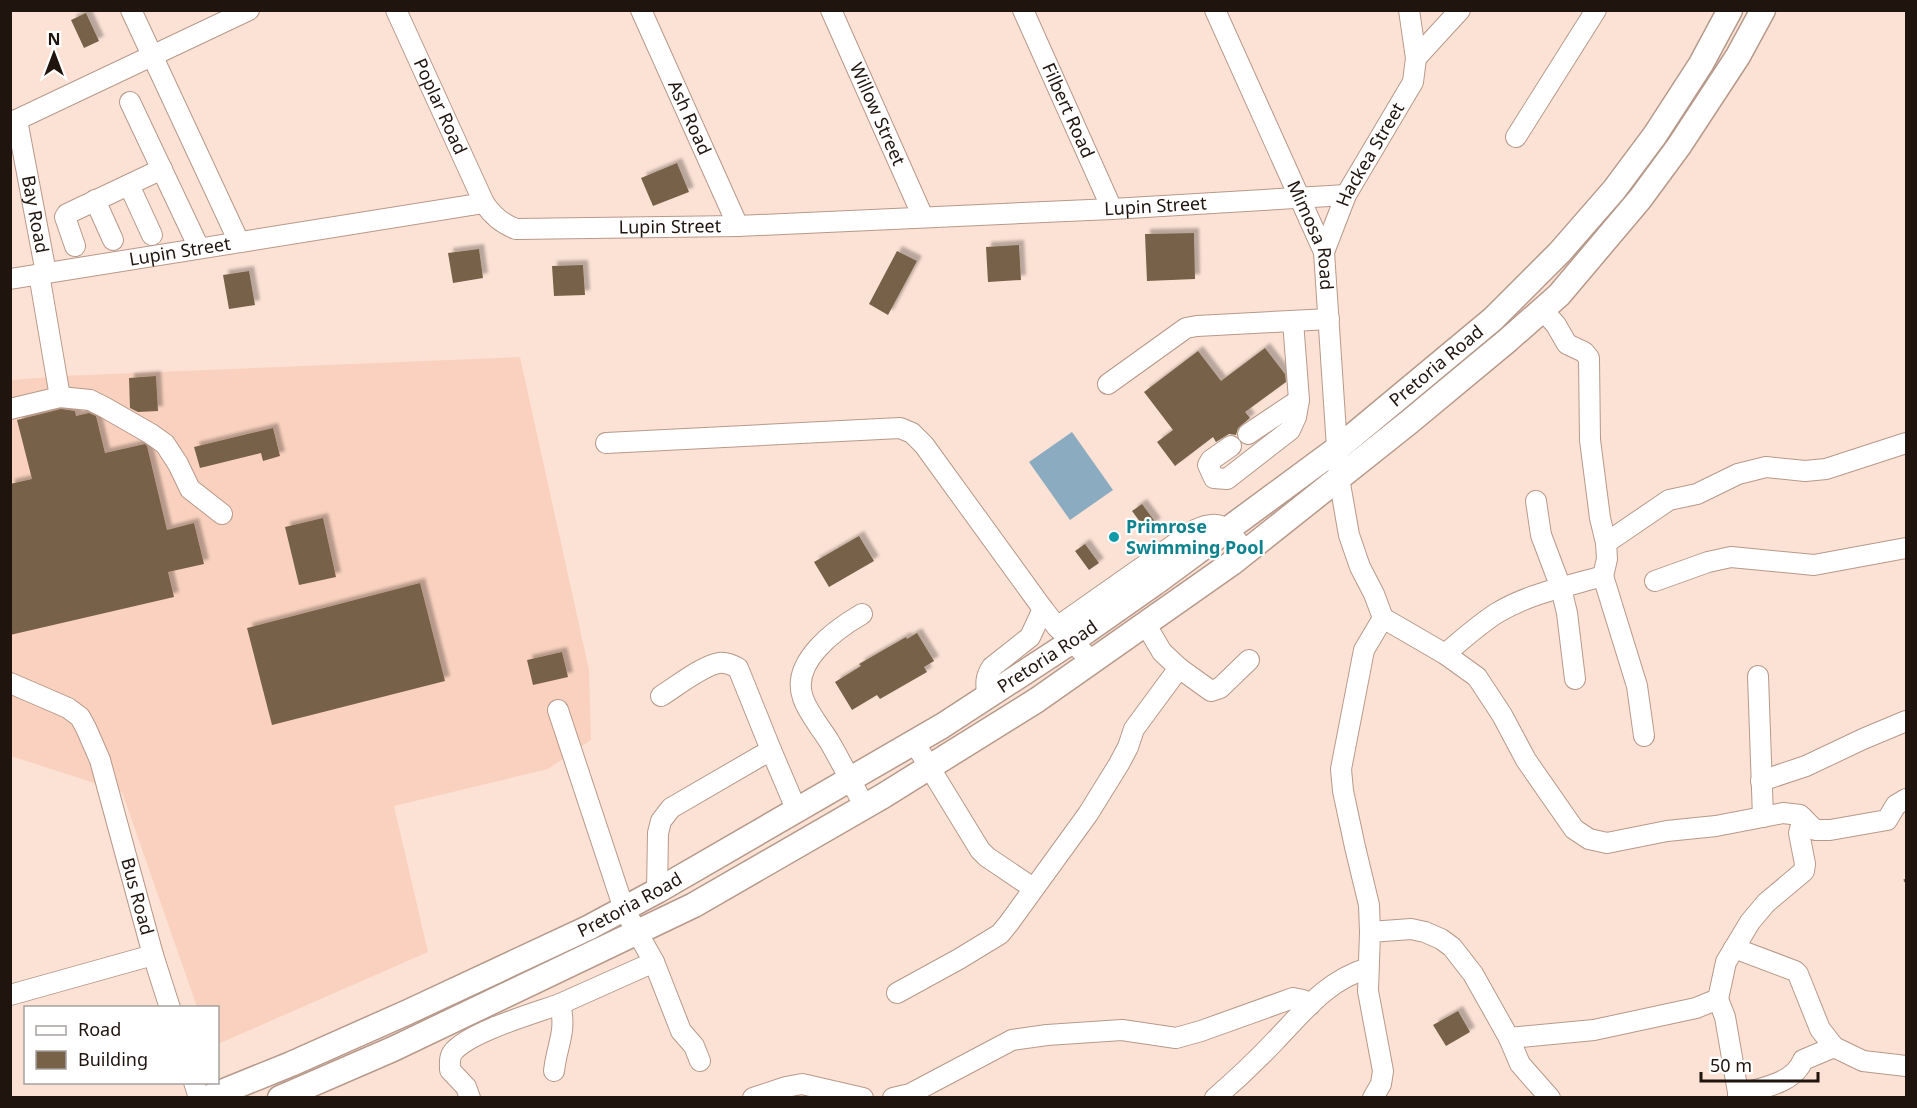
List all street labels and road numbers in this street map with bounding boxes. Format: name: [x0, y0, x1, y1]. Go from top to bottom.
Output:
street label: Poplar Road: [409, 54, 473, 158]
street label: Willow Street: [845, 58, 912, 170]
street label: Filbert Road: [1037, 59, 1101, 161]
street label: Ash Road: [663, 76, 717, 158]
street label: Hackea Street: [1330, 97, 1409, 210]
street label: Bay Road: [17, 173, 55, 255]
street label: Mimosa Road: [1282, 176, 1340, 291]
street label: Lupin Street: [1104, 190, 1208, 220]
street label: Lupin Street: [619, 213, 722, 239]
street label: Lupin Street: [127, 231, 233, 271]
street label: Pretoria Road: [1384, 319, 1488, 412]
street label: Pretoria Road: [992, 614, 1102, 698]
street label: Bus Road: [116, 855, 160, 938]
street label: Pretoria Road: [573, 866, 686, 942]

